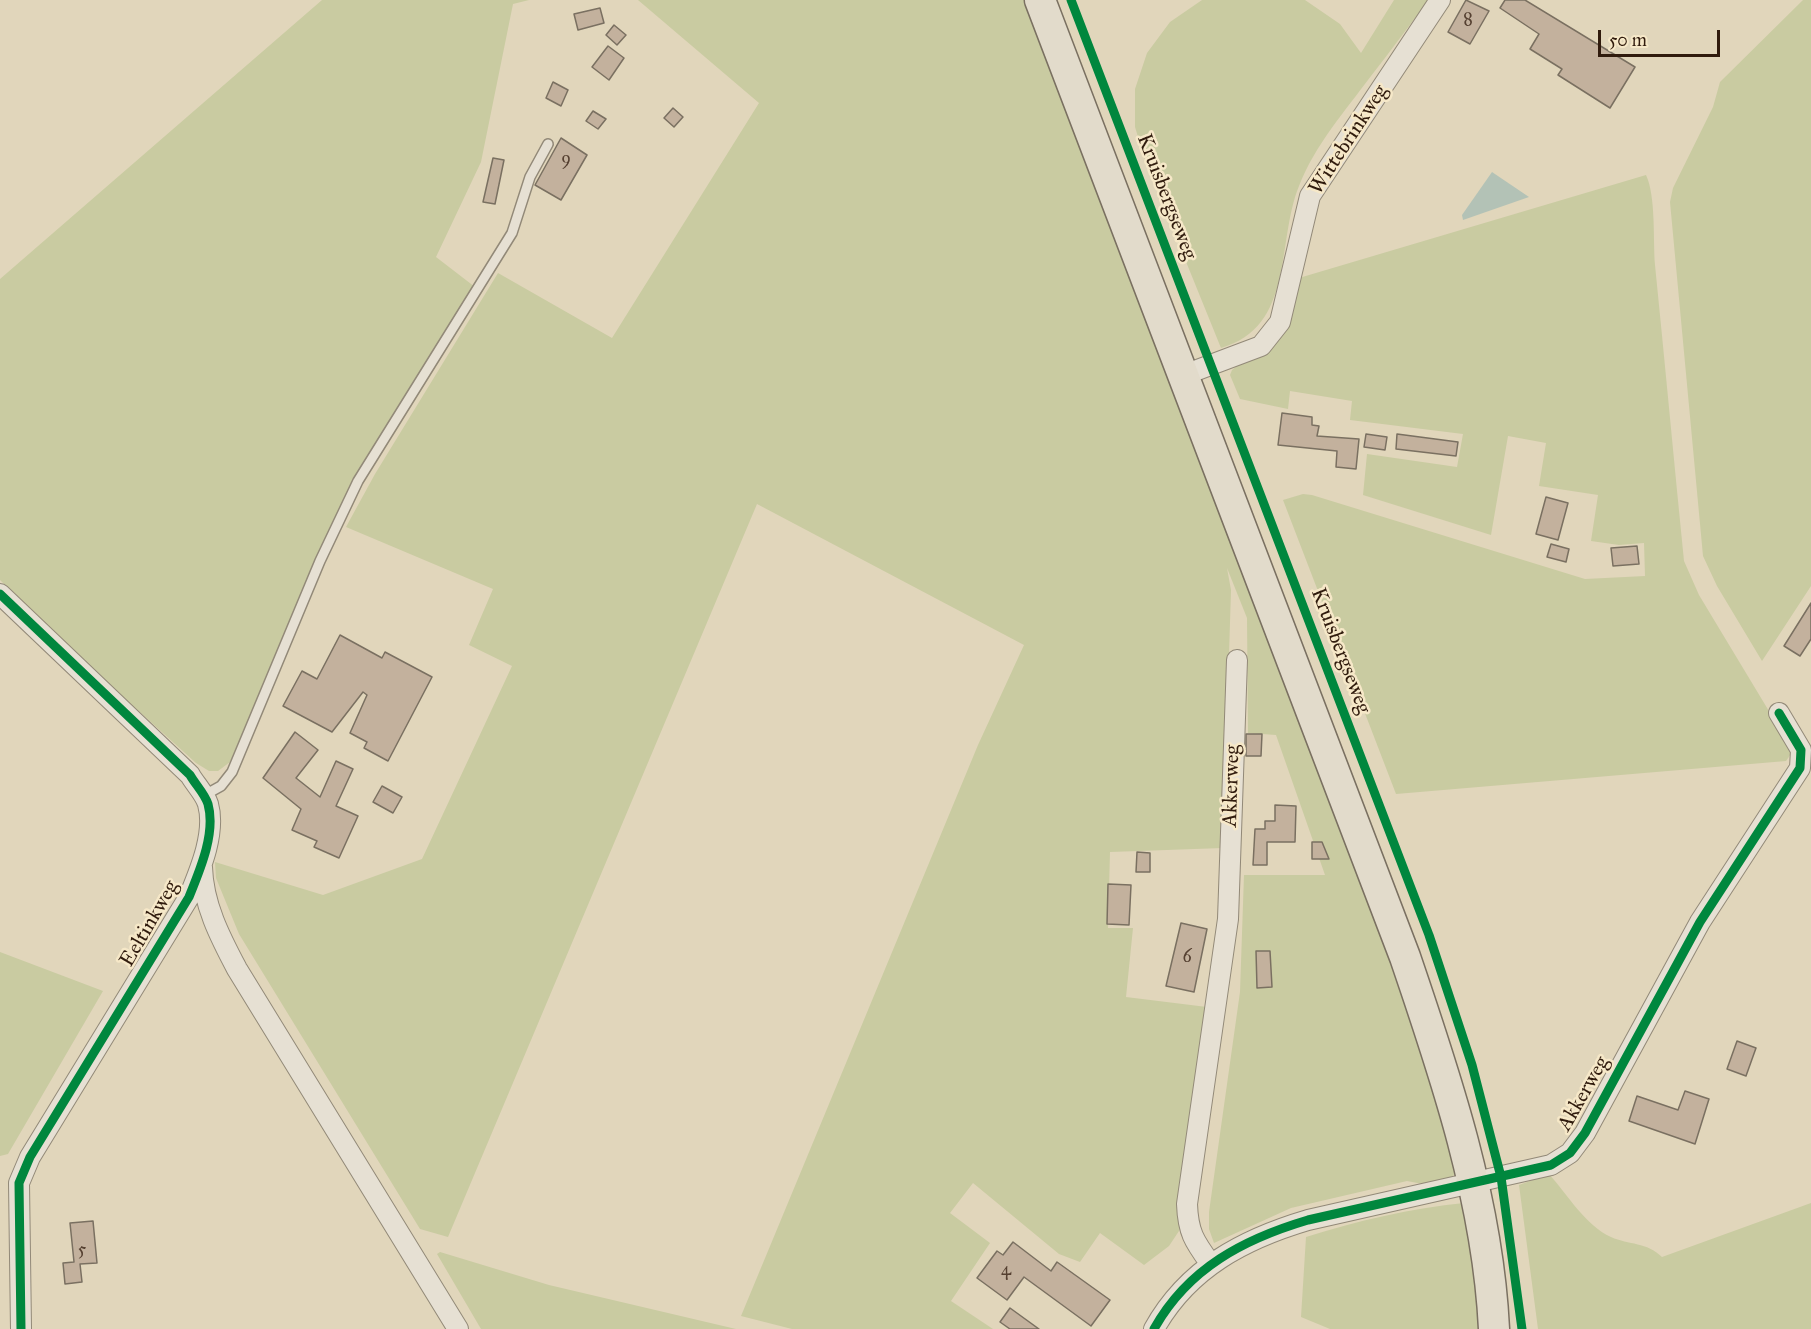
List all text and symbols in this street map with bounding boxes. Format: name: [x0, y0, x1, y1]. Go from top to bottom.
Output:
house number: 8: [1463, 10, 1473, 32]
scale bar: [1601, 18, 1722, 56]
text: 50 m: [1609, 29, 1647, 51]
street label: Wittebrinkweg: [1304, 80, 1394, 200]
street label: Kruisbergseweg: [1130, 131, 1202, 263]
house number: 9: [561, 149, 571, 171]
street label: Kruisbergseweg: [1304, 585, 1376, 717]
street label: Akkerweg: [1218, 744, 1246, 828]
street label: Eeltinkweg: [115, 876, 185, 972]
house number: 6: [1182, 947, 1192, 969]
street label: Akkerweg: [1553, 1052, 1615, 1136]
house number: 5: [78, 1240, 86, 1262]
house number: 4: [1001, 1260, 1011, 1282]

